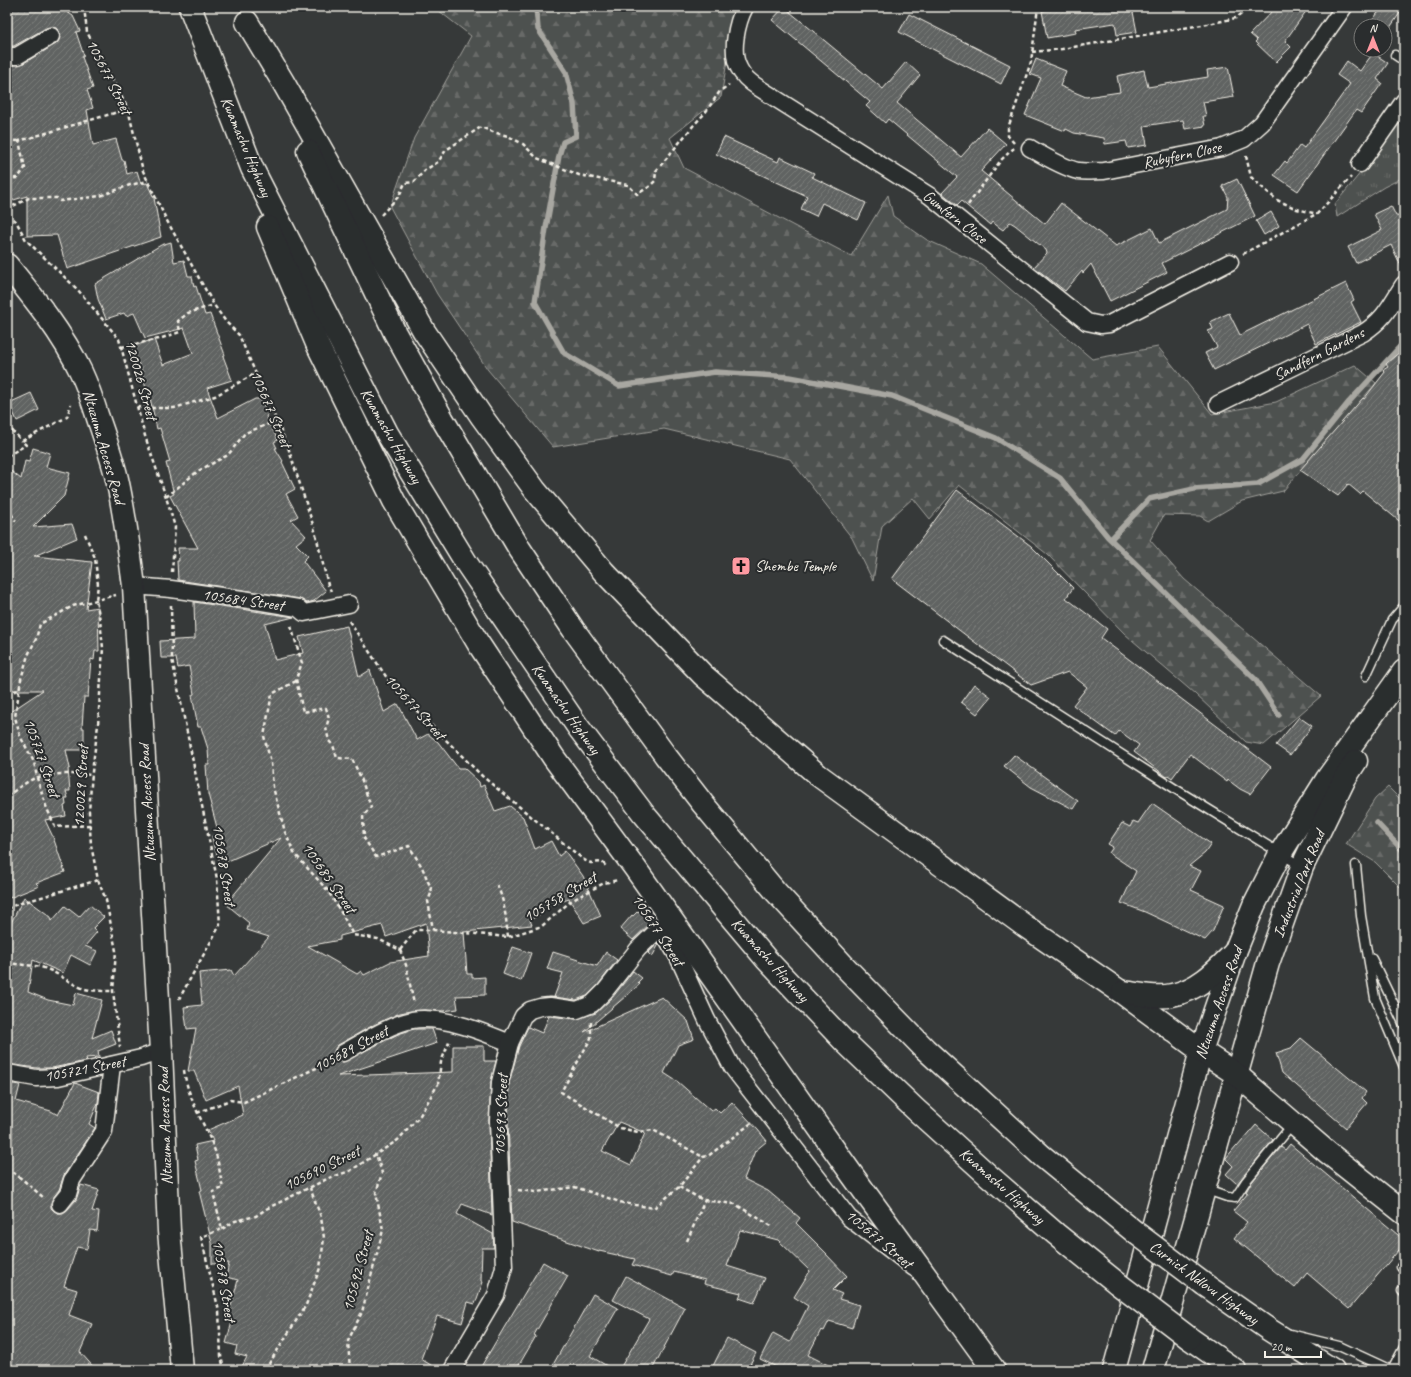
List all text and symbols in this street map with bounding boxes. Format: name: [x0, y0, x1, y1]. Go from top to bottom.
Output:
north arrow: [1353, 18, 1393, 58]
text: N: [1370, 21, 1379, 35]
street label: 105677 Street: [81, 36, 138, 120]
street label: Kwamashu Highway: [216, 94, 277, 201]
street label: Rubyfern Close: [1141, 137, 1225, 173]
street label: Gumfern Close: [919, 186, 992, 249]
street label: Sandfern Gardens: [1270, 322, 1369, 385]
street label: 120026 Street: [120, 338, 163, 425]
street label: 105677 Street: [246, 367, 297, 453]
street label: Kwamashu Highway: [356, 385, 427, 489]
street label: Ntuzuma Access Road: [78, 388, 131, 509]
church icon: Shembe Temple: [730, 555, 752, 577]
place label: Shembe Temple: [755, 556, 838, 576]
street label: 105684 Street: [201, 584, 288, 616]
street label: Kwamashu Highway: [527, 660, 606, 760]
street label: 105677 Street: [380, 670, 452, 746]
street label: 105727 Street: [19, 716, 66, 803]
street label: Ntuzuma Access Road: [134, 741, 160, 862]
street label: 120029 Street: [69, 742, 93, 827]
street label: 105678 Street: [208, 823, 241, 910]
street label: Industrial Park Road: [1268, 825, 1331, 941]
street label: 105685 Street: [297, 839, 362, 920]
street label: 105758 Street: [520, 866, 603, 927]
street label: 105677 Street: [627, 890, 690, 972]
street label: Kwamashu Highway: [727, 914, 814, 1007]
street label: Ntuzuma Access Road: [1190, 942, 1248, 1062]
street label: 105689 Street: [310, 1020, 394, 1077]
street label: 105721 Street: [43, 1051, 130, 1087]
street label: Ntuzuma Access Road: [153, 1064, 177, 1185]
street label: 105693 Street: [490, 1071, 513, 1156]
street label: 105690 Street: [281, 1140, 366, 1195]
street label: Kwamashu Highway: [955, 1143, 1050, 1230]
street label: 105677 Street: [841, 1205, 919, 1275]
street label: 105692 Street: [338, 1226, 379, 1313]
street label: Curnick Ndlovu Highway: [1146, 1237, 1264, 1330]
street label: 105678 Street: [208, 1239, 241, 1326]
scale bar: [1265, 1333, 1321, 1359]
text: 20 m: [1271, 1339, 1293, 1355]

